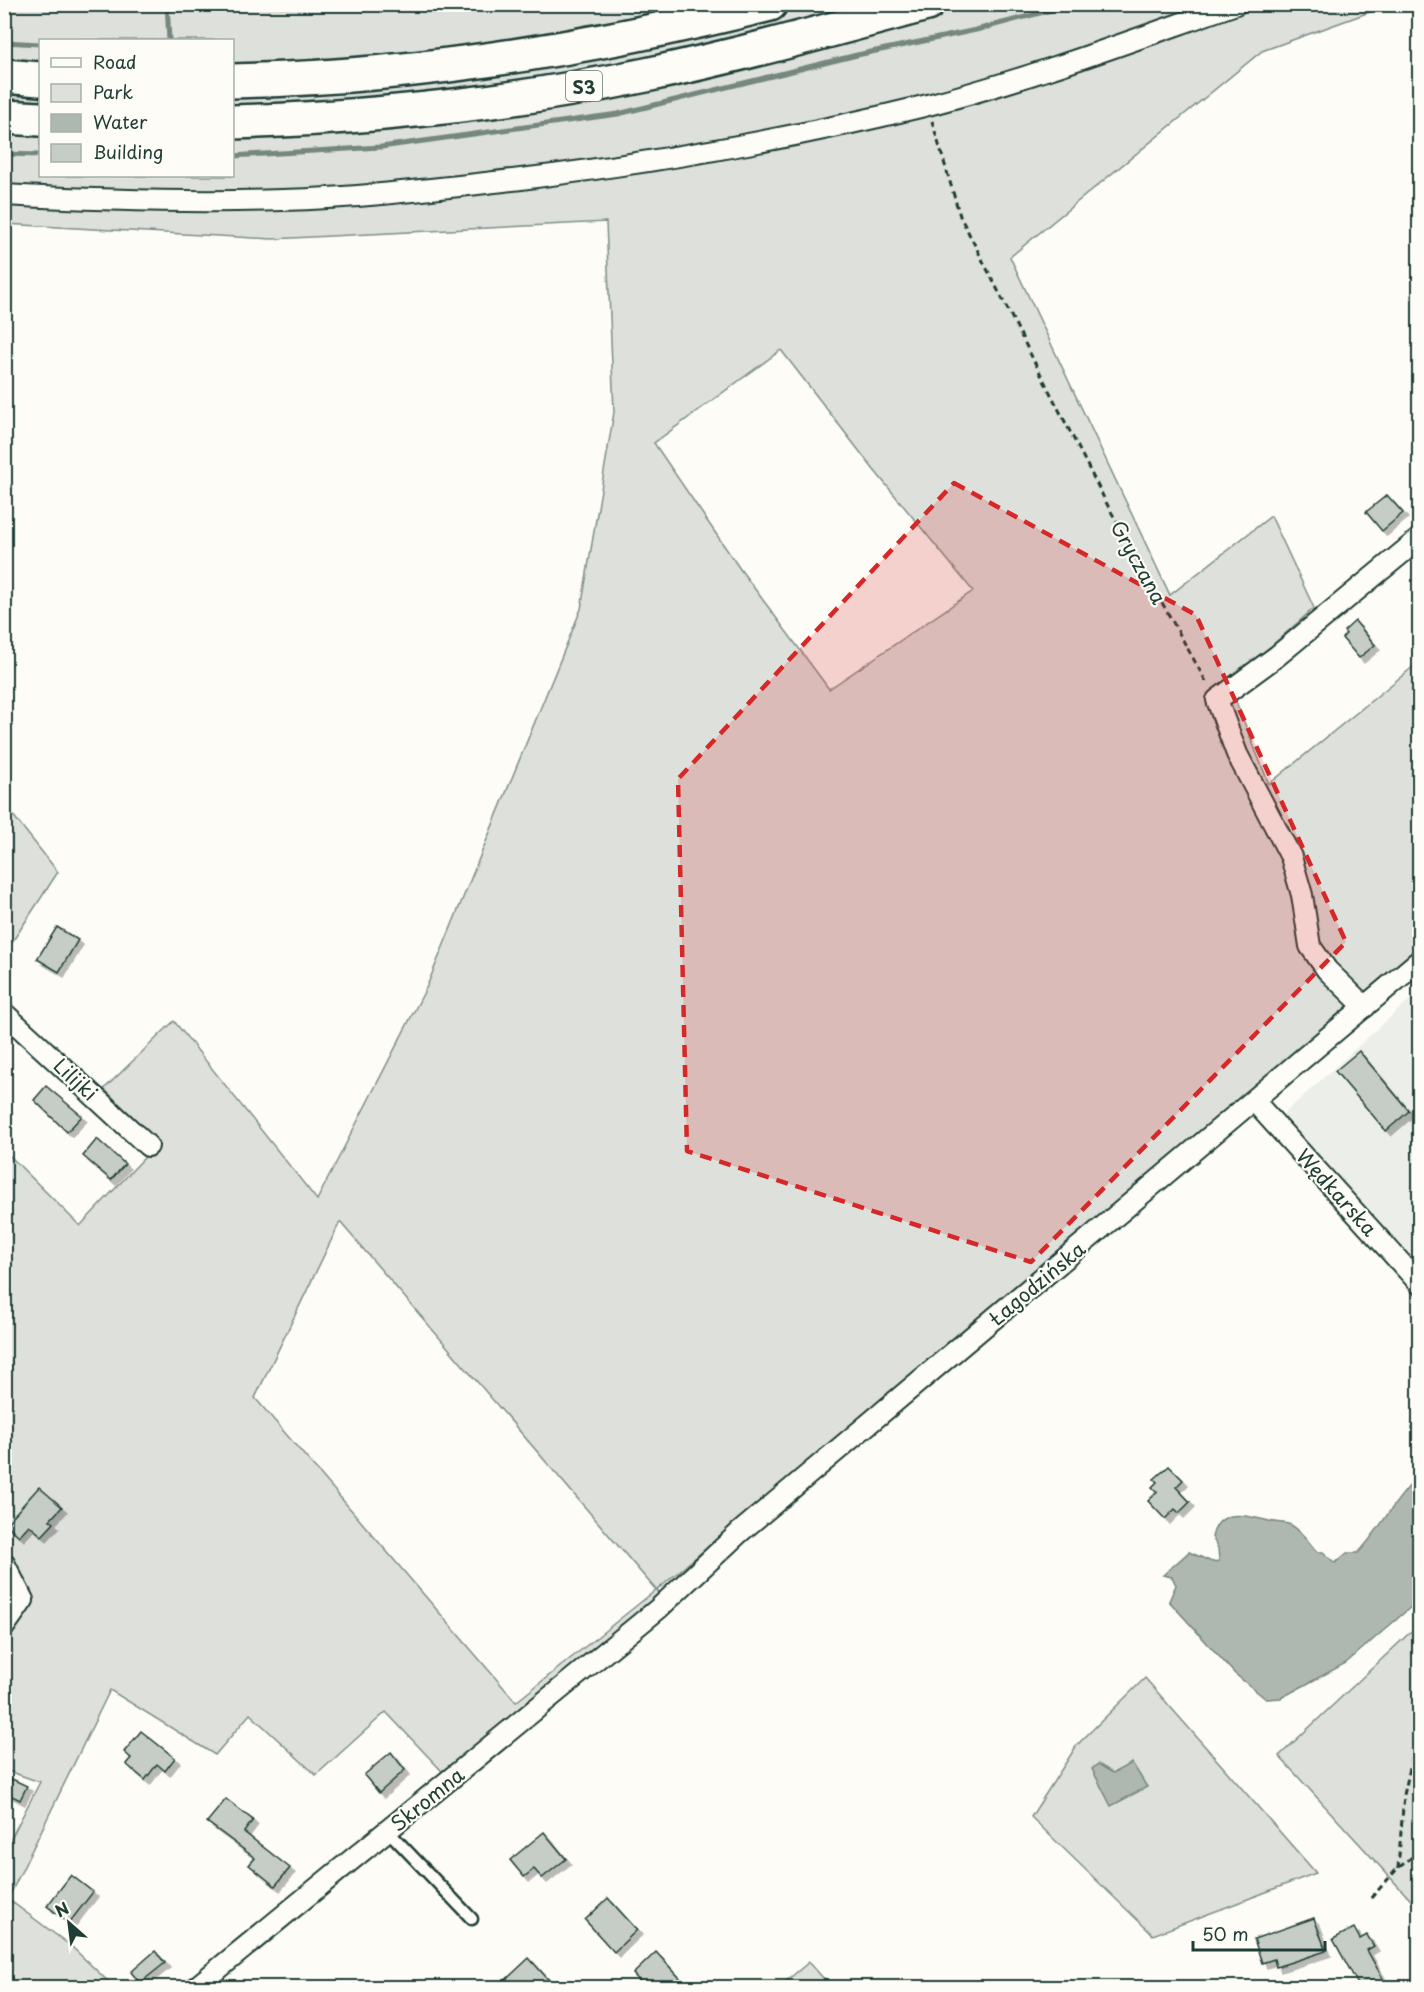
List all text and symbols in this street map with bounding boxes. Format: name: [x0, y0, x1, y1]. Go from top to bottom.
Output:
legend: [39, 39, 234, 177]
text: Road: [93, 48, 137, 75]
road number: S3: [566, 71, 602, 101]
text: Park: [93, 78, 133, 105]
text: Water: [93, 108, 148, 135]
text: Building: [93, 138, 163, 165]
street label: Gryczana: [1104, 515, 1175, 610]
street label: Lilijki: [47, 1051, 105, 1107]
street label: Wędkarska: [1290, 1142, 1385, 1243]
street label: Łagodzińska: [982, 1233, 1092, 1333]
street label: Skromna: [384, 1759, 471, 1838]
north arrow: [39, 1893, 99, 1953]
text: N: [50, 1895, 73, 1922]
scale bar: [1193, 1914, 1325, 1952]
text: 50 m: [1202, 1920, 1249, 1947]

